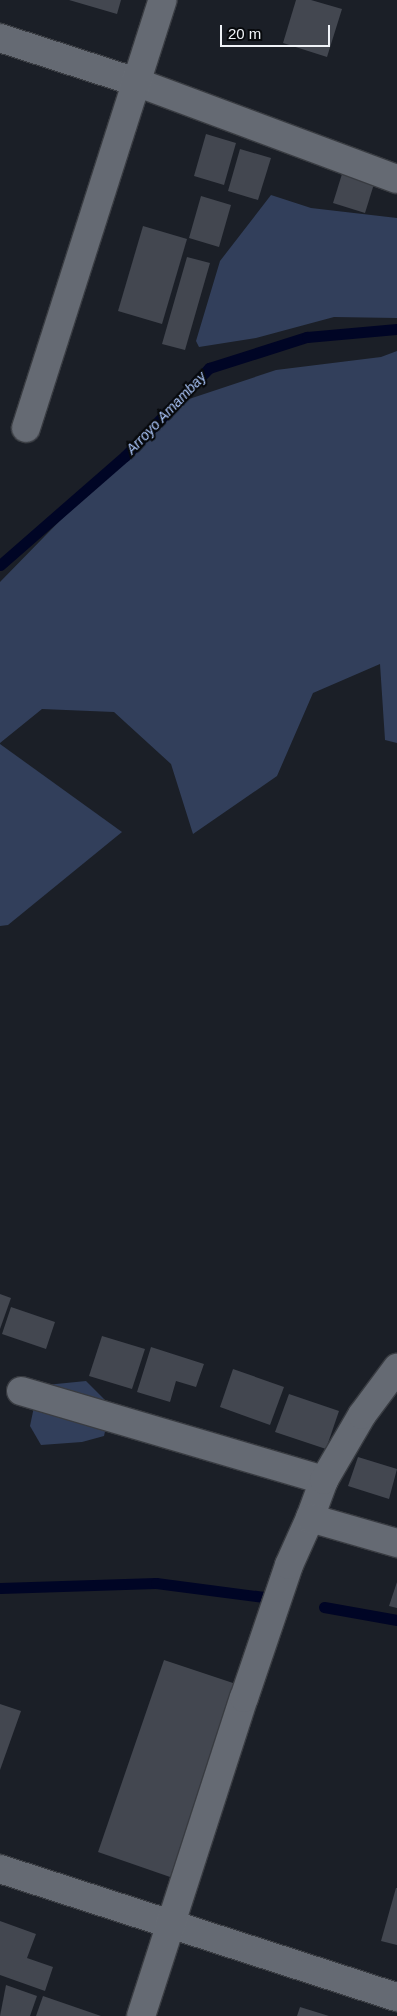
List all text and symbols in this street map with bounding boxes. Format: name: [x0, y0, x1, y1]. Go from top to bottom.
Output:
scale bar: [222, 15, 332, 47]
text: 20 m: [228, 25, 261, 42]
water label: Arroyo Amambay: [122, 368, 210, 458]

